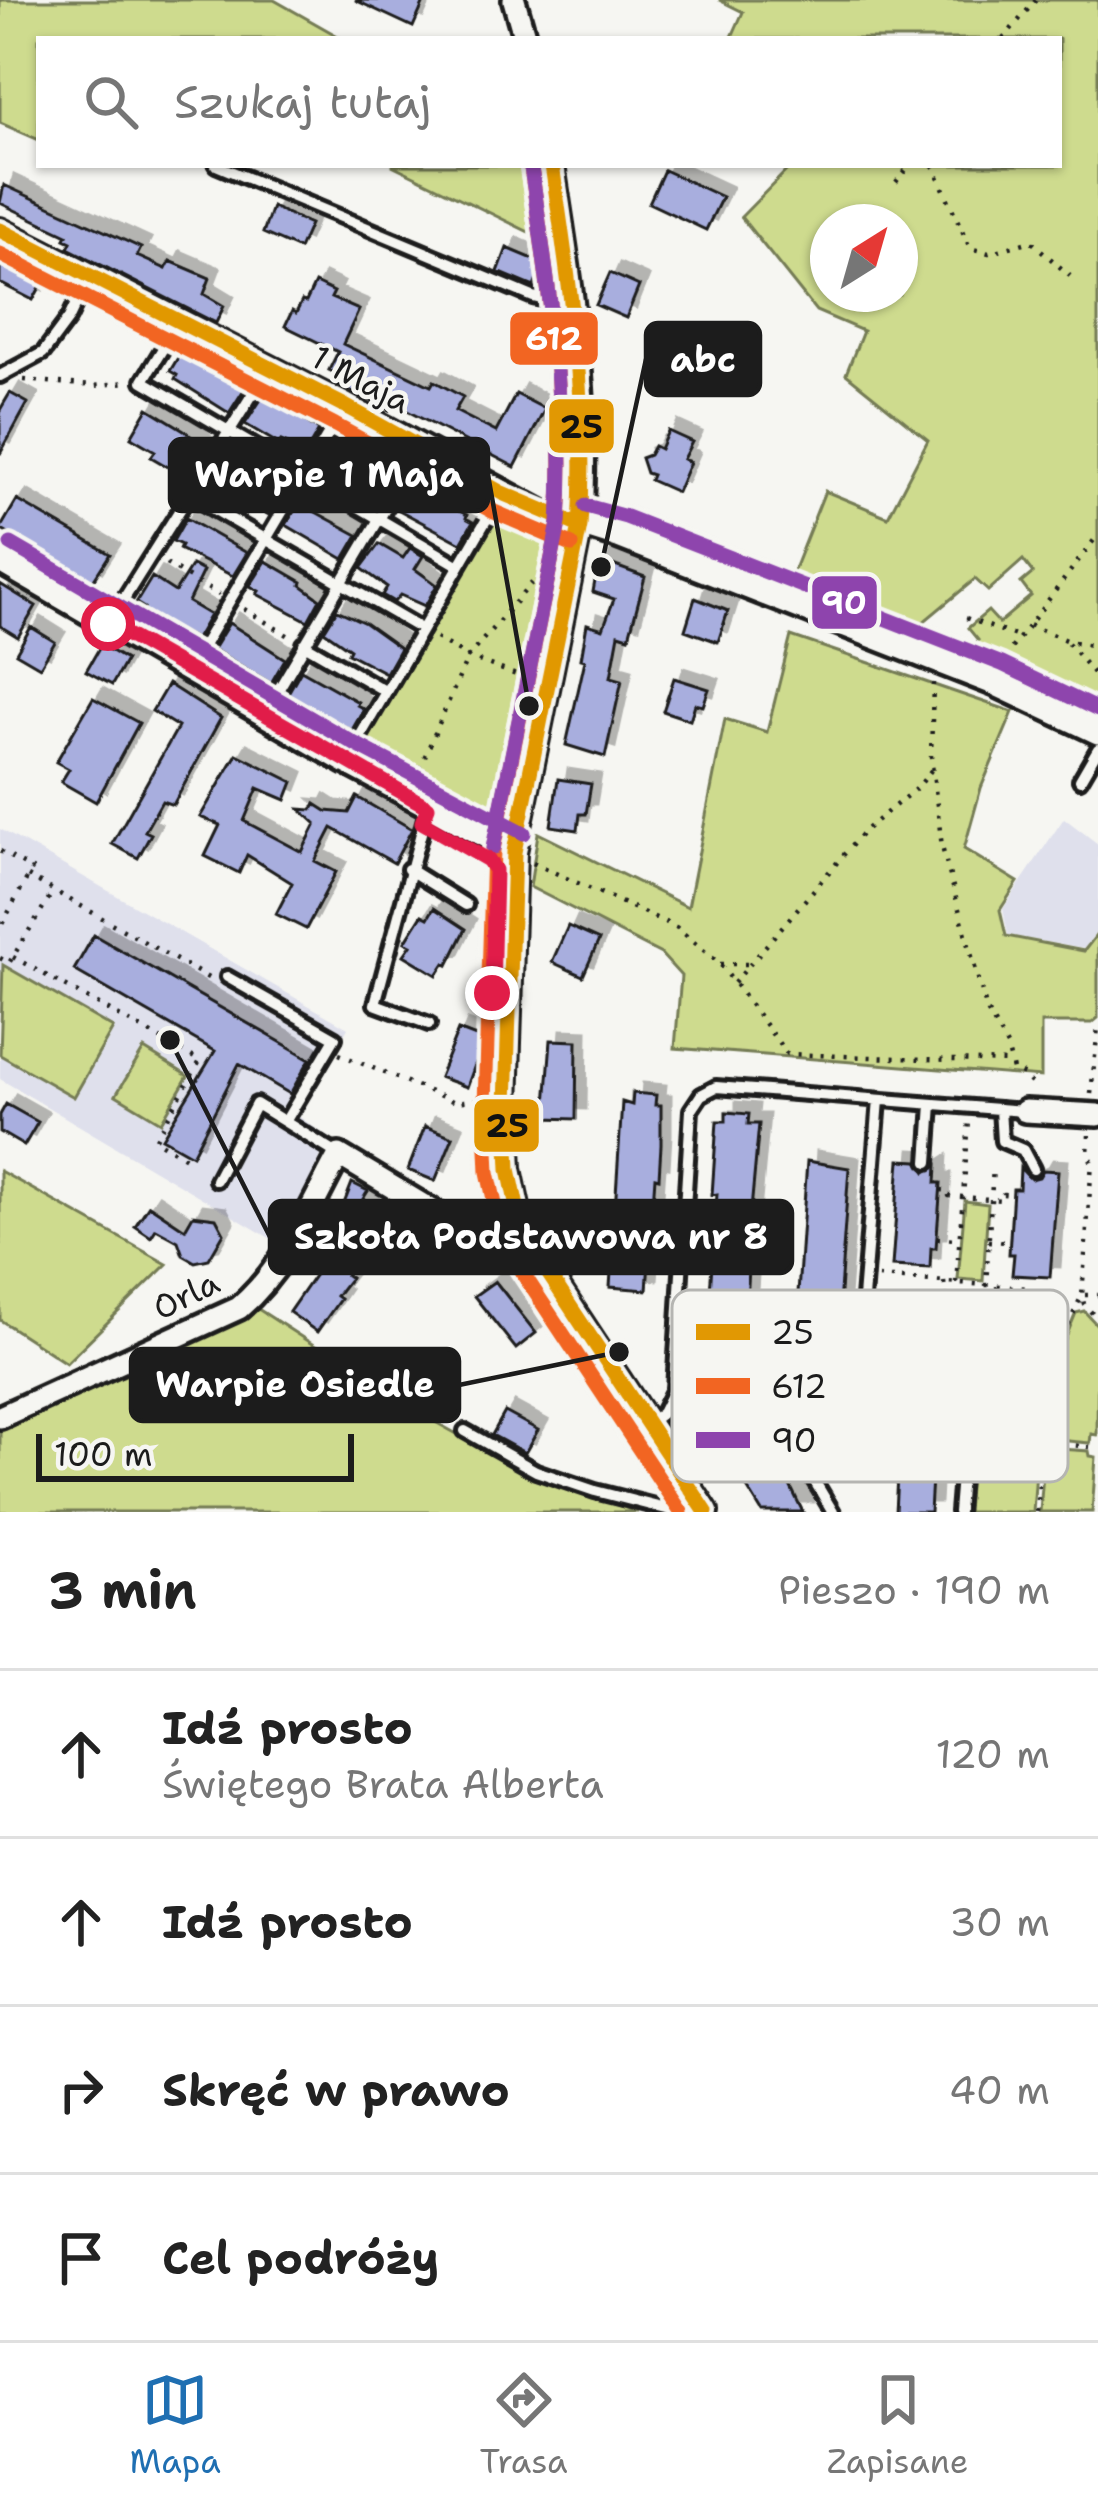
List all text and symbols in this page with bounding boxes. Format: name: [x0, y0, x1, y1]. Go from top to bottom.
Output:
search box: [36, 36, 1062, 168]
icon: search: [78, 69, 144, 135]
text: Szukaj tutaj: [174, 72, 431, 132]
north arrow: [810, 204, 918, 312]
line badge: 612: [508, 310, 600, 367]
text: 612: [525, 316, 583, 361]
callout: abc: [646, 323, 760, 395]
street label: 1 Maja: [304, 334, 418, 424]
text: abc: [670, 335, 736, 384]
line badge: 25: [547, 397, 616, 455]
text: 25: [559, 404, 603, 449]
callout: Warpie 1 Maja: [170, 439, 488, 511]
text: Warpie 1 Maja: [194, 450, 464, 499]
line badge: 90: [810, 574, 879, 631]
text: 90: [821, 580, 867, 625]
route start: [81, 597, 135, 651]
route end: [465, 966, 519, 1020]
line badge: 25: [472, 1097, 541, 1154]
text: 25: [485, 1103, 529, 1148]
callout: Szkoła Podstawowa nr 8: [270, 1201, 792, 1273]
text: Szkoła Podstawowa nr 8: [294, 1212, 768, 1261]
street label: Orla: [145, 1260, 227, 1330]
legend: [672, 1290, 1068, 1482]
text: 25: [771, 1310, 814, 1355]
callout: Warpie Osiedle: [131, 1349, 459, 1421]
text: Warpie Osiedle: [155, 1360, 435, 1409]
text: 612: [771, 1364, 827, 1409]
text: 90: [771, 1418, 817, 1463]
scale bar: [36, 1428, 354, 1481]
text: 100 m: [54, 1432, 153, 1477]
text: 3 min: [48, 1556, 197, 1624]
text: Pieszo · 190 m: [778, 1564, 1050, 1616]
text: Idź prosto: [162, 1698, 413, 1758]
icon: ahead: [48, 1721, 114, 1787]
text: 120 m: [935, 1728, 1050, 1780]
text: Świętego Brata Alberta: [162, 1758, 604, 1810]
icon: ahead: [48, 1889, 114, 1955]
text: Idź prosto: [162, 1892, 413, 1952]
text: 30 m: [949, 1896, 1050, 1948]
icon: right: [48, 2057, 114, 2123]
text: Skręć w prawo: [162, 2060, 510, 2120]
text: 40 m: [949, 2064, 1050, 2116]
icon: arrive: [48, 2225, 114, 2291]
text: Cel podróży: [162, 2228, 439, 2288]
tab: Mapa: [130, 2367, 221, 2484]
tab: Trasa: [480, 2367, 568, 2484]
tab: Zapisane: [827, 2367, 968, 2484]

